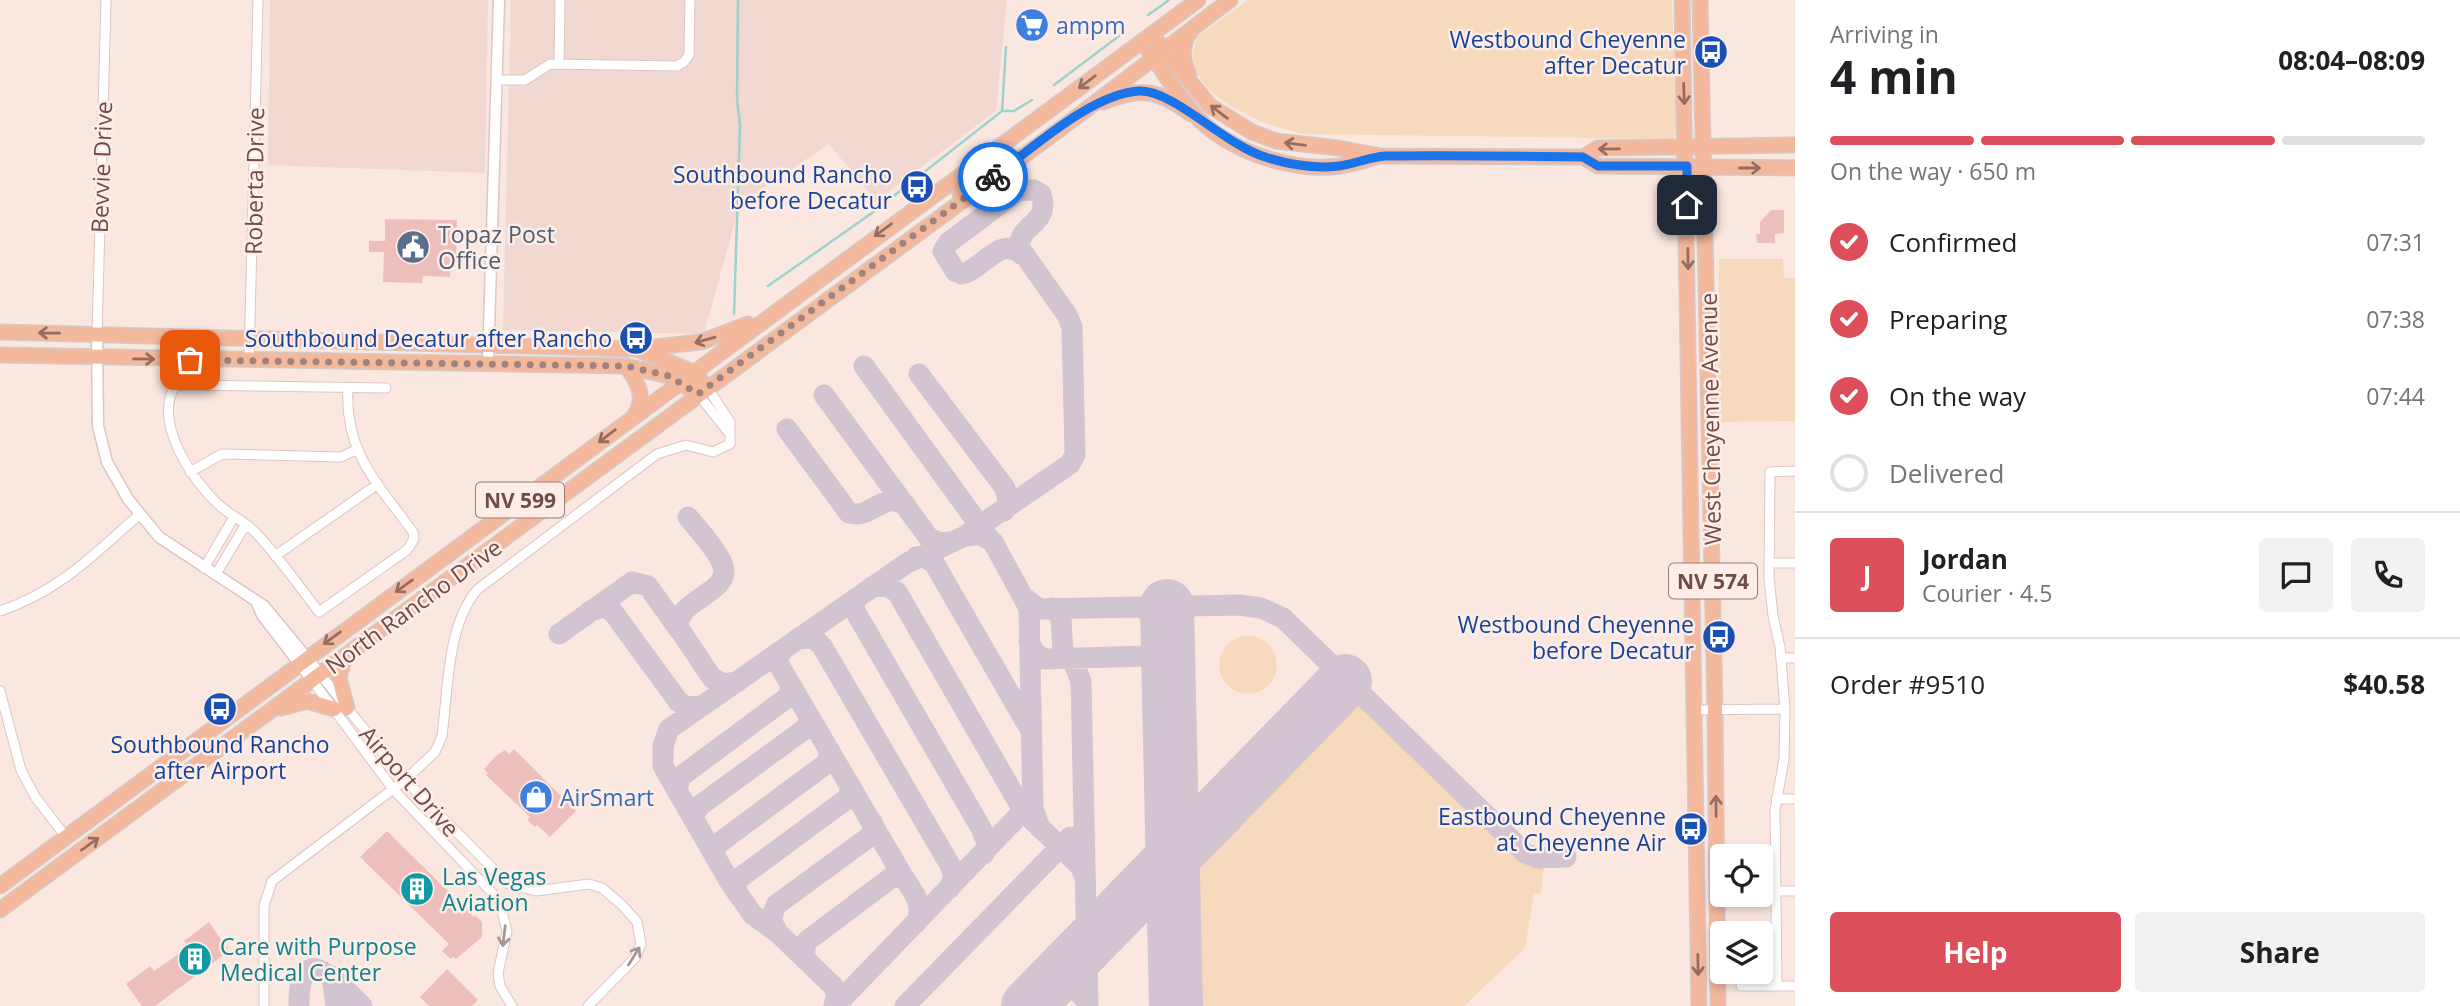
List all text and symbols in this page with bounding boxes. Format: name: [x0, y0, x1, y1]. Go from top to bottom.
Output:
supermarket icon: ampm: [1013, 6, 1051, 44]
place label: ampm: [1056, 9, 1125, 41]
text: Arriving in: [1830, 18, 1939, 50]
place label: Westbound Cheyenne after Decatur: [1449, 23, 1687, 81]
bus stop icon: Westbound Cheyenne after Decatur: [1692, 33, 1730, 71]
text: 08:04–08:09: [2278, 42, 2425, 78]
text: 4 min: [1830, 45, 1958, 107]
one-way arrow: [1078, 75, 1097, 90]
one-way arrow: [1678, 82, 1691, 105]
street label: Bevvie Drive: [83, 101, 119, 233]
one-way arrow: [1210, 105, 1229, 119]
street label: Roberta Drive: [237, 107, 271, 255]
one-way arrow: [1285, 137, 1307, 150]
courier: [958, 142, 1028, 212]
one-way arrow: [1598, 142, 1621, 155]
text: On the way · 650 m: [1830, 155, 2036, 187]
place label: Southbound Rancho before Decatur: [673, 158, 893, 216]
icon: bike: [974, 158, 1012, 196]
one-way arrow: [1738, 161, 1761, 175]
bus stop icon: Southbound Rancho before Decatur: [898, 168, 936, 206]
pin: [1657, 175, 1717, 235]
icon: home: [1668, 186, 1706, 224]
place label: Topaz Post Office: [438, 218, 555, 276]
one-way arrow: [874, 223, 893, 238]
icon: check: [1830, 223, 1868, 261]
text: Confirmed: [1889, 224, 2017, 260]
text: 07:31: [2366, 226, 2425, 258]
public building icon: Topaz Post Office: [394, 228, 432, 266]
one-way arrow: [1681, 247, 1695, 270]
street label: West Cheyenne Avenue: [1692, 293, 1728, 545]
icon: check: [1830, 300, 1868, 338]
text: Preparing: [1889, 301, 2007, 337]
text: 07:38: [2366, 303, 2425, 335]
bus stop icon: Southbound Decatur after Rancho: [617, 319, 655, 357]
place label: Southbound Decatur after Rancho: [245, 322, 612, 354]
one-way arrow: [37, 327, 60, 340]
pin: [160, 330, 220, 390]
one-way arrow: [695, 334, 717, 347]
icon: bag: [171, 341, 209, 379]
one-way arrow: [132, 352, 155, 365]
icon: check: [1830, 377, 1868, 415]
text: On the way: [1889, 378, 2026, 414]
text: 07:44: [2366, 380, 2425, 412]
one-way arrow: [598, 429, 616, 444]
text: Delivered: [1889, 455, 2004, 491]
road number: NV 599: [476, 482, 564, 518]
street label: North Rancho Drive: [318, 531, 508, 681]
button: chat: [2259, 538, 2333, 612]
button: phone: [2351, 538, 2425, 612]
text: Jordan: [1922, 541, 2008, 577]
text: J: [1863, 557, 1871, 593]
road number: NV 574: [1669, 564, 1757, 598]
text: Courier · 4.5: [1922, 577, 2052, 609]
one-way arrow: [395, 579, 414, 593]
place label: Westbound Cheyenne before Decatur: [1457, 608, 1695, 666]
bus stop icon: Westbound Cheyenne before Decatur: [1700, 618, 1738, 656]
one-way arrow: [323, 631, 342, 645]
text: Order #9510: [1830, 666, 1985, 702]
text: $40.58: [2343, 666, 2425, 702]
bus stop icon: Southbound Rancho after Airport: [201, 690, 239, 728]
street label: Airport Drive: [353, 719, 467, 843]
place label: Southbound Rancho after Airport: [110, 728, 330, 786]
shop icon: AirSmart: [517, 778, 555, 816]
place label: AirSmart: [560, 781, 654, 813]
one-way arrow: [1709, 794, 1723, 817]
place label: Eastbound Cheyenne at Cheyenne Air: [1438, 800, 1667, 858]
bus stop icon: Eastbound Cheyenne at Cheyenne Air: [1672, 810, 1710, 848]
one-way arrow: [81, 836, 99, 851]
map controls: [1710, 844, 1773, 984]
button: locate: [1710, 844, 1773, 907]
place label: Las Vegas Aviation: [442, 860, 547, 918]
building icon: Las Vegas Aviation: [398, 870, 436, 908]
button: Help: [1830, 912, 2121, 992]
button: Share: [2135, 912, 2425, 992]
button: layers: [1710, 921, 1773, 984]
one-way arrow: [498, 925, 511, 947]
place label: Care with Purpose Medical Center: [220, 930, 417, 988]
building icon: Care with Purpose Medical Center: [176, 940, 214, 978]
one-way arrow: [626, 947, 641, 966]
one-way arrow: [1691, 953, 1705, 976]

